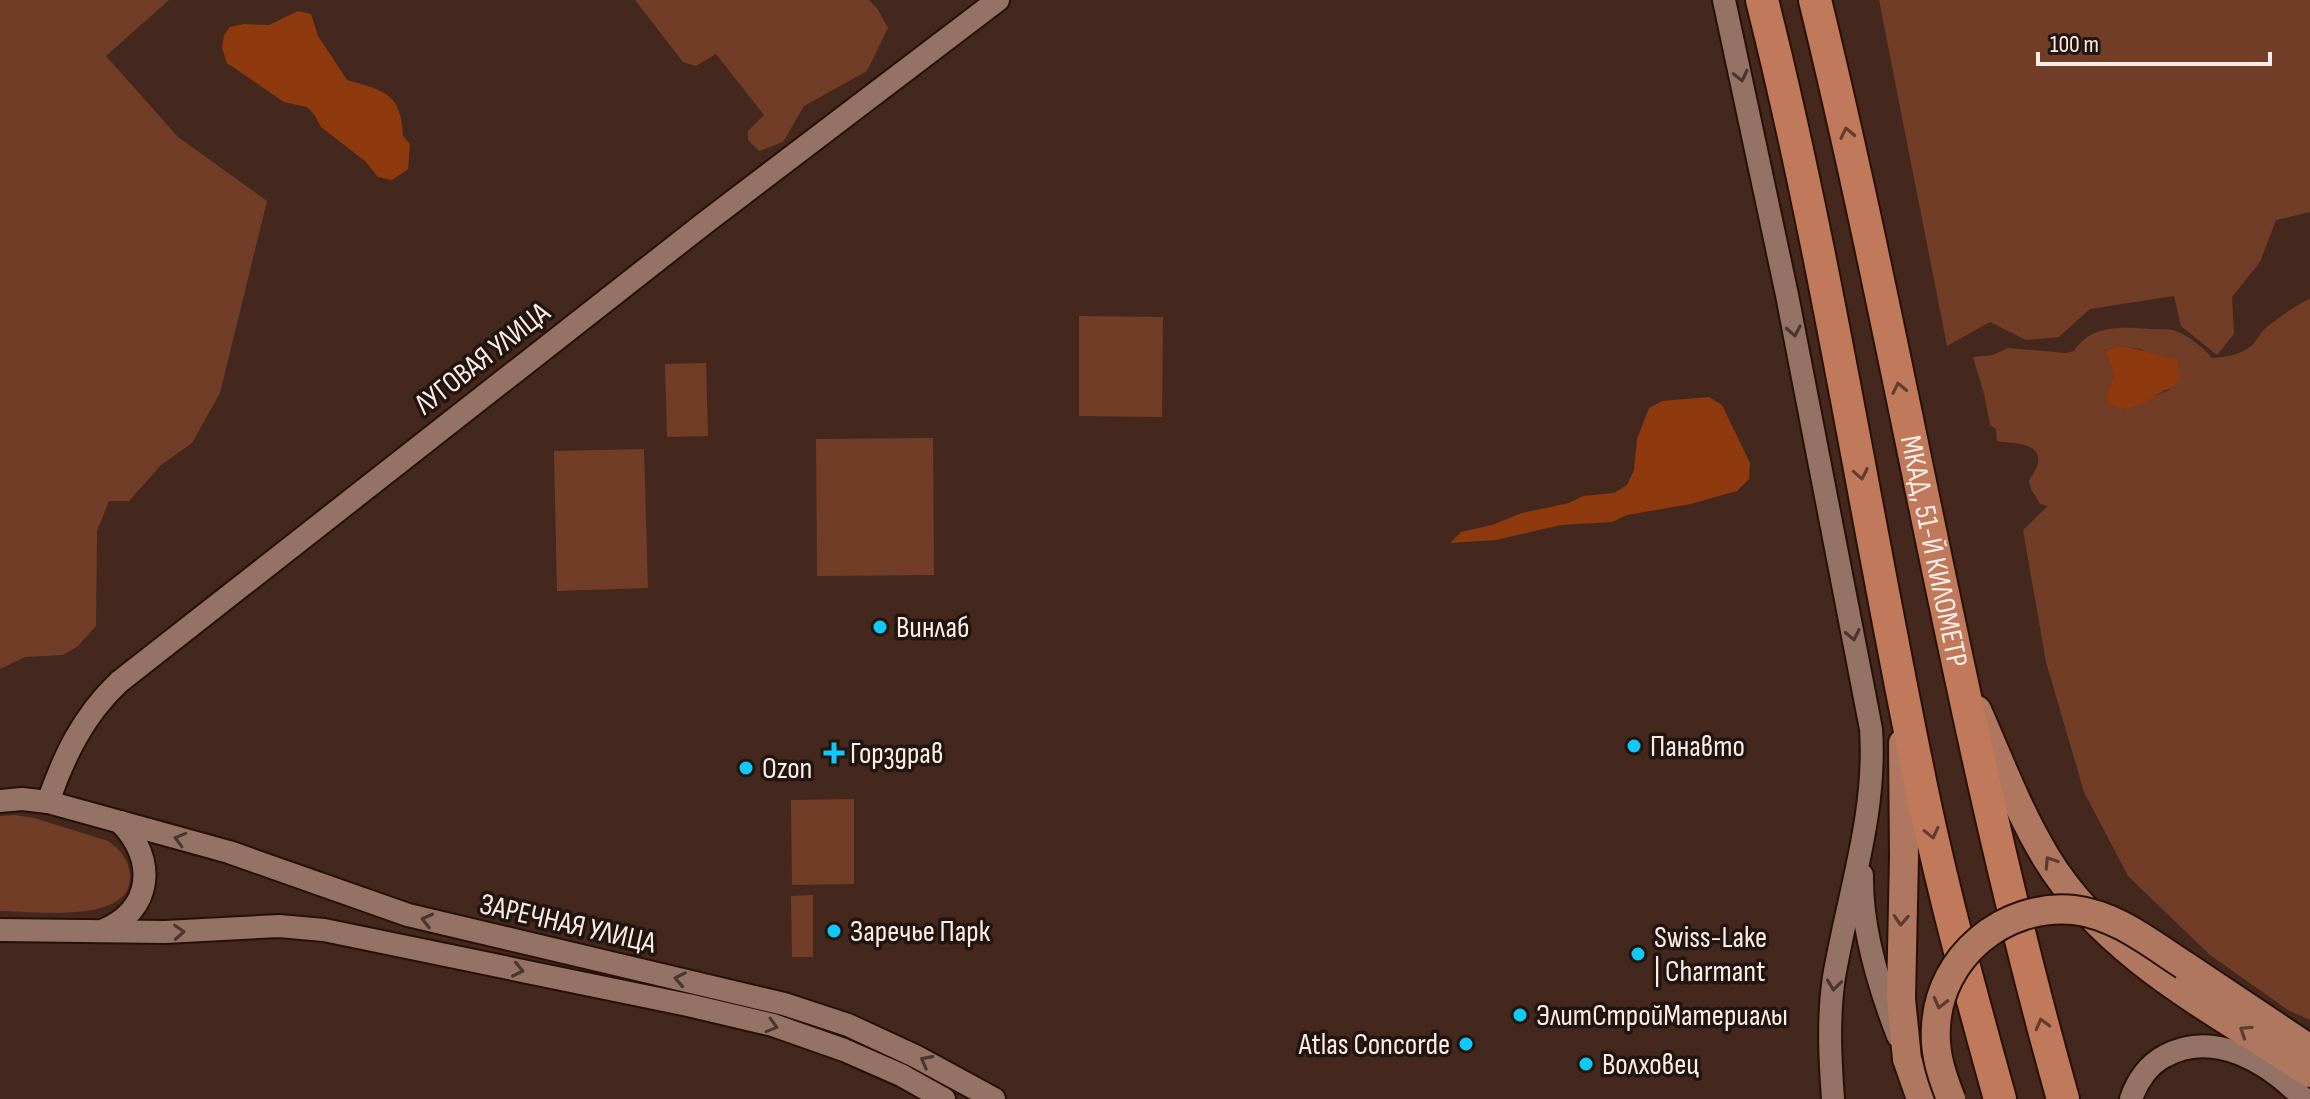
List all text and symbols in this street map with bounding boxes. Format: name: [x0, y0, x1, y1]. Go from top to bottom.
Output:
scale bar: [2038, 16, 2270, 66]
text: 100 m: [2050, 30, 2099, 59]
one-way arrow: [1732, 69, 1749, 82]
one-way arrow: [1839, 126, 1856, 140]
street label: ЛУГОВАЯ УЛИЦА: [407, 295, 557, 423]
one-way arrow: [1784, 324, 1801, 337]
one-way arrow: [1891, 382, 1908, 395]
street label: МКАД, 51-Й КИЛОМЕТР: [1892, 432, 1975, 671]
one-way arrow: [1852, 467, 1869, 481]
place label: Винлаб: [896, 610, 969, 646]
marker: Винлаб: [871, 618, 889, 636]
one-way arrow: [1844, 627, 1861, 641]
place label: Панавто: [1650, 729, 1745, 765]
place label: Горздрав: [850, 736, 943, 772]
marker: Панавто: [1625, 737, 1643, 755]
marker: Горздрав: [825, 744, 843, 762]
place label: Ozon: [762, 751, 812, 787]
marker: Ozon: [737, 759, 755, 777]
one-way arrow: [1923, 826, 1940, 840]
one-way arrow: [174, 832, 188, 848]
one-way arrow: [2045, 856, 2060, 871]
street label: ЗАРЕЧНАЯ УЛИЦА: [476, 886, 659, 962]
one-way arrow: [420, 912, 434, 929]
place label: Заречье Парк: [850, 914, 991, 950]
one-way arrow: [1893, 914, 1910, 927]
place label: Swiss-Lake | Charmant: [1654, 920, 1767, 990]
marker: Заречье Парк: [825, 922, 843, 940]
one-way arrow: [173, 923, 186, 940]
marker: Swiss-Lake | Charmant: [1629, 945, 1647, 963]
one-way arrow: [511, 961, 525, 978]
one-way arrow: [674, 971, 687, 988]
one-way arrow: [1825, 979, 1842, 992]
one-way arrow: [1933, 996, 1950, 1010]
place label: ЭлитСтройМатериалы: [1536, 998, 1788, 1034]
marker: ЭлитСтройМатериалы: [1511, 1006, 1529, 1024]
one-way arrow: [765, 1016, 779, 1033]
one-way arrow: [2035, 1017, 2051, 1031]
one-way arrow: [2239, 1025, 2253, 1040]
place label: Atlas Concorde: [1298, 1027, 1450, 1063]
marker: Atlas Concorde: [1457, 1035, 1475, 1053]
place label: Волховец: [1602, 1047, 1699, 1083]
marker: Волховец: [1577, 1055, 1595, 1073]
one-way arrow: [919, 1056, 934, 1071]

